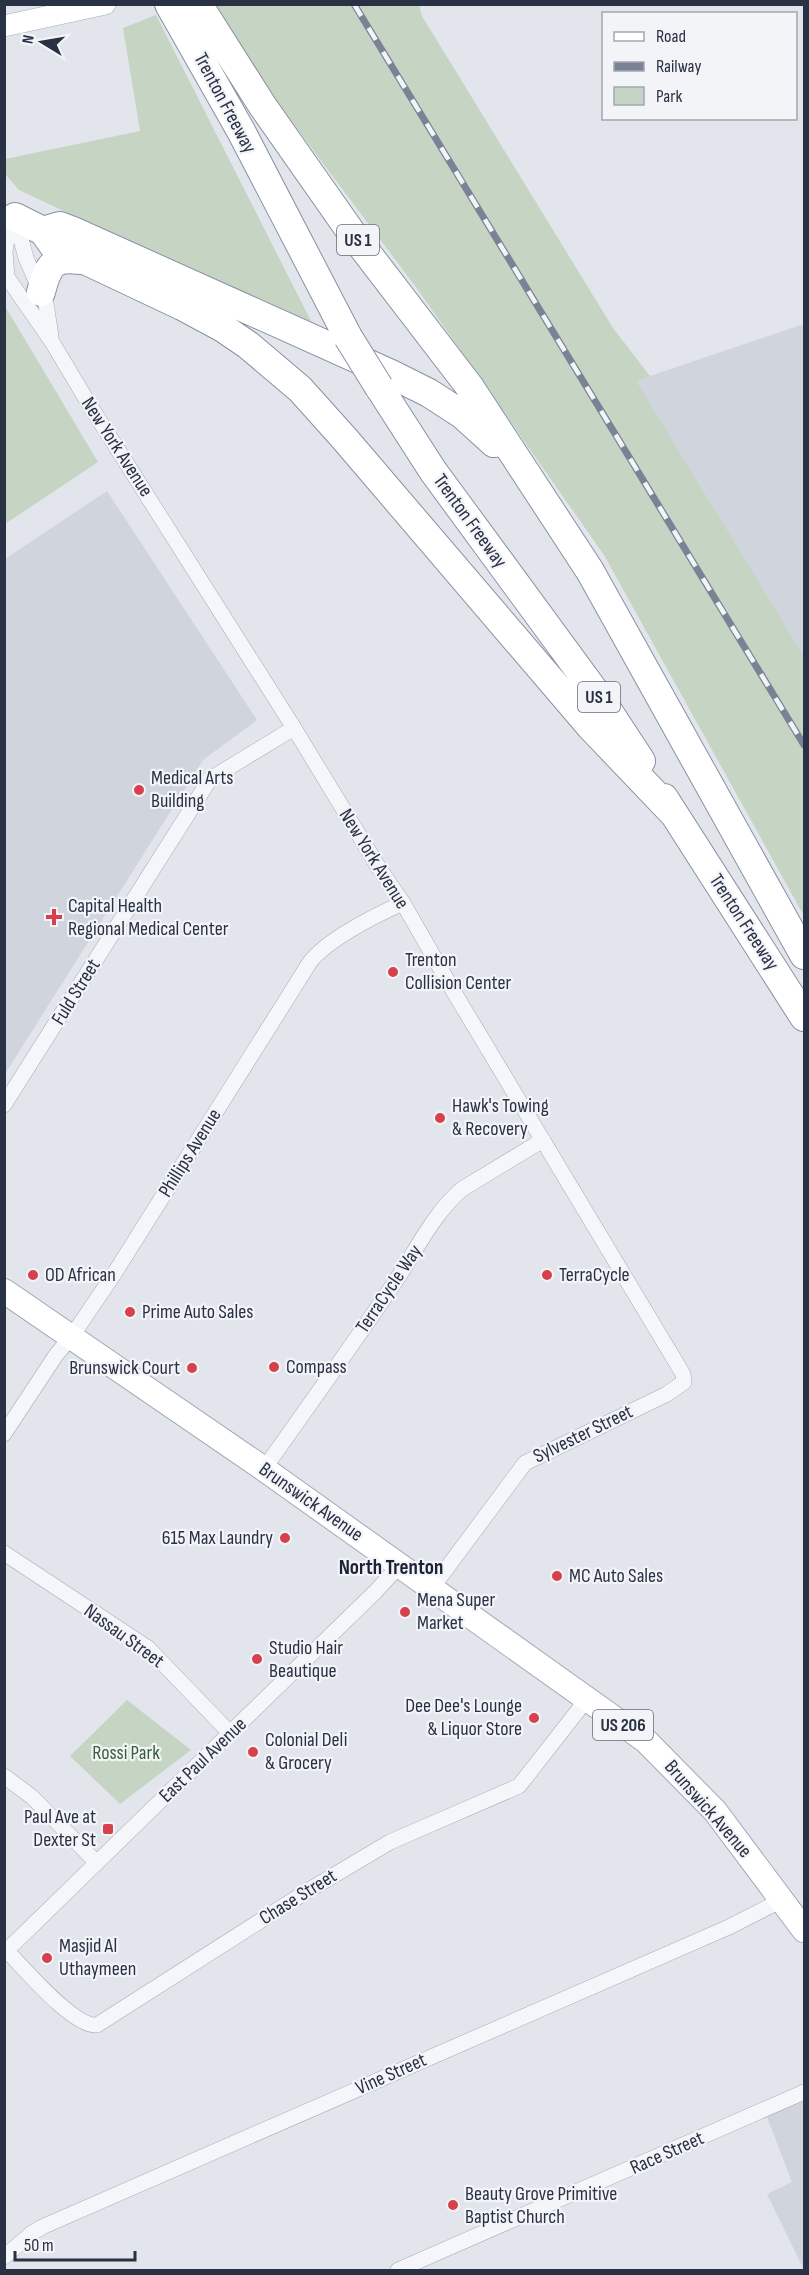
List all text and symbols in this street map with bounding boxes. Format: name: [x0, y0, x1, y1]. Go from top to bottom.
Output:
north arrow: [12, 12, 72, 72]
legend: [602, 12, 797, 120]
text: Road: [656, 26, 686, 47]
text: N: [19, 33, 39, 45]
street label: Trenton Freeway: [189, 49, 262, 157]
text: Railway: [656, 56, 701, 77]
text: Park: [656, 86, 682, 107]
road number: US 1: [337, 225, 379, 255]
street label: New York Avenue: [76, 393, 158, 501]
street label: Trenton Freeway: [428, 469, 512, 573]
road number: US 1: [578, 682, 620, 712]
place label: Medical Arts Building: [151, 766, 233, 813]
marker: Medical Arts Building: [132, 783, 146, 797]
street label: New York Avenue: [334, 804, 414, 914]
street label: Trenton Freeway: [704, 869, 784, 975]
place label: Capital Health Regional Medical Center: [68, 894, 229, 941]
marker: Capital Health Regional Medical Center: [45, 908, 63, 926]
place label: Trenton Collision Center: [405, 948, 512, 995]
street label: Fuld Street: [46, 955, 106, 1029]
marker: Trenton Collision Center: [386, 965, 400, 979]
place label: Hawk's Towing & Recovery: [452, 1094, 549, 1141]
street label: Phillips Avenue: [153, 1104, 227, 1202]
marker: Hawk's Towing & Recovery: [433, 1111, 447, 1125]
street label: TerraCycle Way: [351, 1240, 428, 1338]
place label: OD African: [45, 1263, 116, 1287]
place label: TerraCycle: [559, 1263, 630, 1287]
marker: OD African: [26, 1268, 40, 1282]
marker: TerraCycle: [540, 1268, 554, 1282]
place label: Prime Auto Sales: [142, 1300, 254, 1324]
marker: Prime Auto Sales: [123, 1305, 137, 1319]
place label: Compass: [286, 1355, 347, 1379]
place label: Brunswick Court: [69, 1356, 180, 1380]
marker: Compass: [267, 1360, 281, 1374]
marker: Brunswick Court: [185, 1361, 199, 1375]
street label: Sylvester Street: [529, 1400, 637, 1468]
street label: Brunswick Avenue: [254, 1457, 368, 1547]
place label: 615 Max Laundry: [162, 1526, 273, 1550]
marker: 615 Max Laundry: [278, 1531, 292, 1545]
district label: North Trenton: [339, 1555, 443, 1580]
place label: MC Auto Sales: [569, 1564, 663, 1588]
marker: MC Auto Sales: [550, 1569, 564, 1583]
place label: Mena Super Market: [417, 1588, 496, 1635]
street label: Nassau Street: [79, 1599, 169, 1673]
marker: Mena Super Market: [398, 1605, 412, 1619]
place label: Studio Hair Beautique: [269, 1636, 343, 1683]
marker: Studio Hair Beautique: [250, 1652, 264, 1666]
place label: Dee Dee's Lounge & Liquor Store: [405, 1694, 522, 1741]
road number: US 206: [593, 1710, 653, 1740]
marker: Dee Dee's Lounge & Liquor Store: [527, 1711, 541, 1725]
street label: East Paul Avenue: [154, 1712, 252, 1808]
place label: Colonial Deli & Grocery: [265, 1728, 347, 1775]
park label: Rossi Park: [92, 1741, 160, 1765]
marker: Colonial Deli & Grocery: [246, 1745, 260, 1759]
street label: Brunswick Avenue: [659, 1755, 757, 1863]
place label: Paul Ave at Dexter St: [24, 1805, 96, 1852]
marker: Paul Ave at Dexter St: [101, 1822, 115, 1836]
street label: Chase Street: [255, 1864, 341, 1930]
place label: Masjid Al Uthaymeen: [59, 1934, 136, 1981]
marker: Masjid Al Uthaymeen: [40, 1951, 54, 1965]
street label: Vine Street: [352, 2048, 430, 2100]
street label: Race Street: [626, 2126, 708, 2180]
place label: Beauty Grove Primitive Baptist Church: [465, 2182, 617, 2229]
marker: Beauty Grove Primitive Baptist Church: [446, 2198, 460, 2212]
scale bar: [15, 2224, 135, 2262]
text: 50 m: [24, 2235, 54, 2256]

